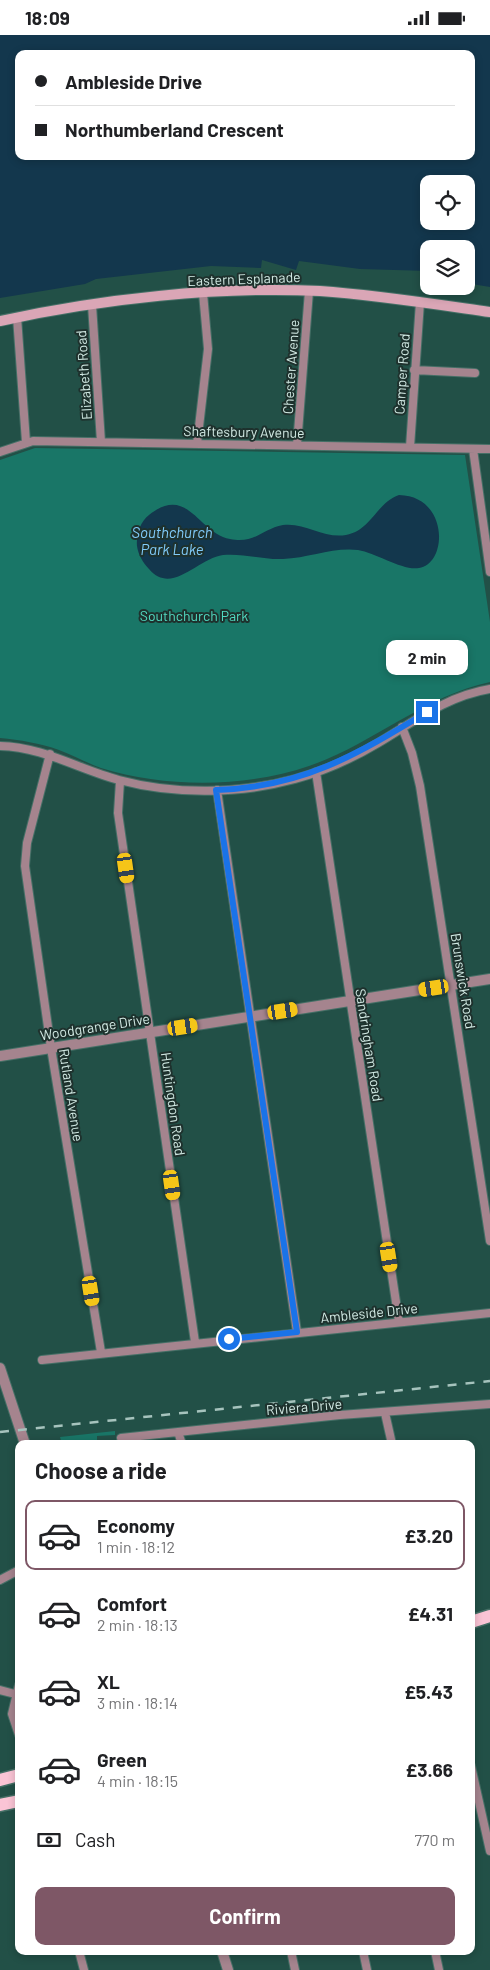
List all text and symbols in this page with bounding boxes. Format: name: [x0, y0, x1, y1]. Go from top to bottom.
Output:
text: 18:09: [25, 6, 70, 29]
text: Ambleside Drive: [65, 70, 202, 93]
text: Northumberland Crescent: [65, 118, 284, 141]
map controls: [420, 175, 475, 295]
button: locate: [420, 175, 475, 230]
button: layers: [420, 240, 475, 295]
street label: Eastern Esplanade: [187, 268, 301, 289]
street label: Chester Avenue: [279, 319, 302, 415]
street label: Elizabeth Road: [72, 330, 95, 420]
street label: Camper Road: [390, 333, 413, 415]
street label: Shaftesbury Avenue: [183, 422, 305, 441]
water label: Southchurch Park Lake: [131, 523, 213, 558]
park label: Southchurch Park: [140, 607, 248, 624]
callout: 2 min: [386, 639, 468, 675]
text: 2 min: [408, 648, 446, 667]
route end: [416, 701, 438, 723]
car: [116, 852, 135, 884]
street label: Brunswick Road: [448, 932, 479, 1030]
car: [418, 978, 449, 998]
street label: Sandringham Road: [352, 987, 387, 1103]
car: [267, 1001, 298, 1021]
street label: Woodgrange Drive: [39, 1009, 151, 1044]
car: [167, 1017, 198, 1037]
street label: Rutland Avenue: [56, 1047, 87, 1143]
street label: Huntingdon Road: [158, 1051, 189, 1157]
car: [162, 1169, 181, 1201]
car: [379, 1241, 398, 1273]
car: [81, 1275, 100, 1307]
street label: Ambleside Drive: [319, 1299, 418, 1326]
route start: [218, 1328, 240, 1350]
street label: Riviera Drive: [265, 1395, 343, 1418]
text: Choose a ride: [35, 1457, 167, 1483]
icon: car: [37, 1513, 82, 1558]
text: Economy: [97, 1514, 175, 1537]
text: £3.20: [404, 1524, 453, 1547]
text: 1 min · 18:12: [97, 1537, 175, 1556]
icon: car: [37, 1591, 82, 1636]
text: Comfort: [97, 1592, 167, 1615]
text: £4.31: [408, 1602, 453, 1625]
text: 2 min · 18:13: [97, 1615, 178, 1634]
icon: car: [37, 1669, 82, 1714]
text: XL: [97, 1670, 120, 1693]
text: £5.43: [404, 1680, 453, 1703]
text: 3 min · 18:14: [97, 1693, 178, 1712]
icon: car: [37, 1747, 82, 1792]
text: Green: [97, 1748, 147, 1771]
text: £3.66: [406, 1758, 453, 1781]
text: 4 min · 18:15: [97, 1771, 178, 1790]
icon: cash: [35, 1826, 63, 1854]
text: Cash: [75, 1828, 116, 1851]
text: 770 m: [414, 1830, 455, 1849]
button: Confirm: [35, 1887, 455, 1945]

